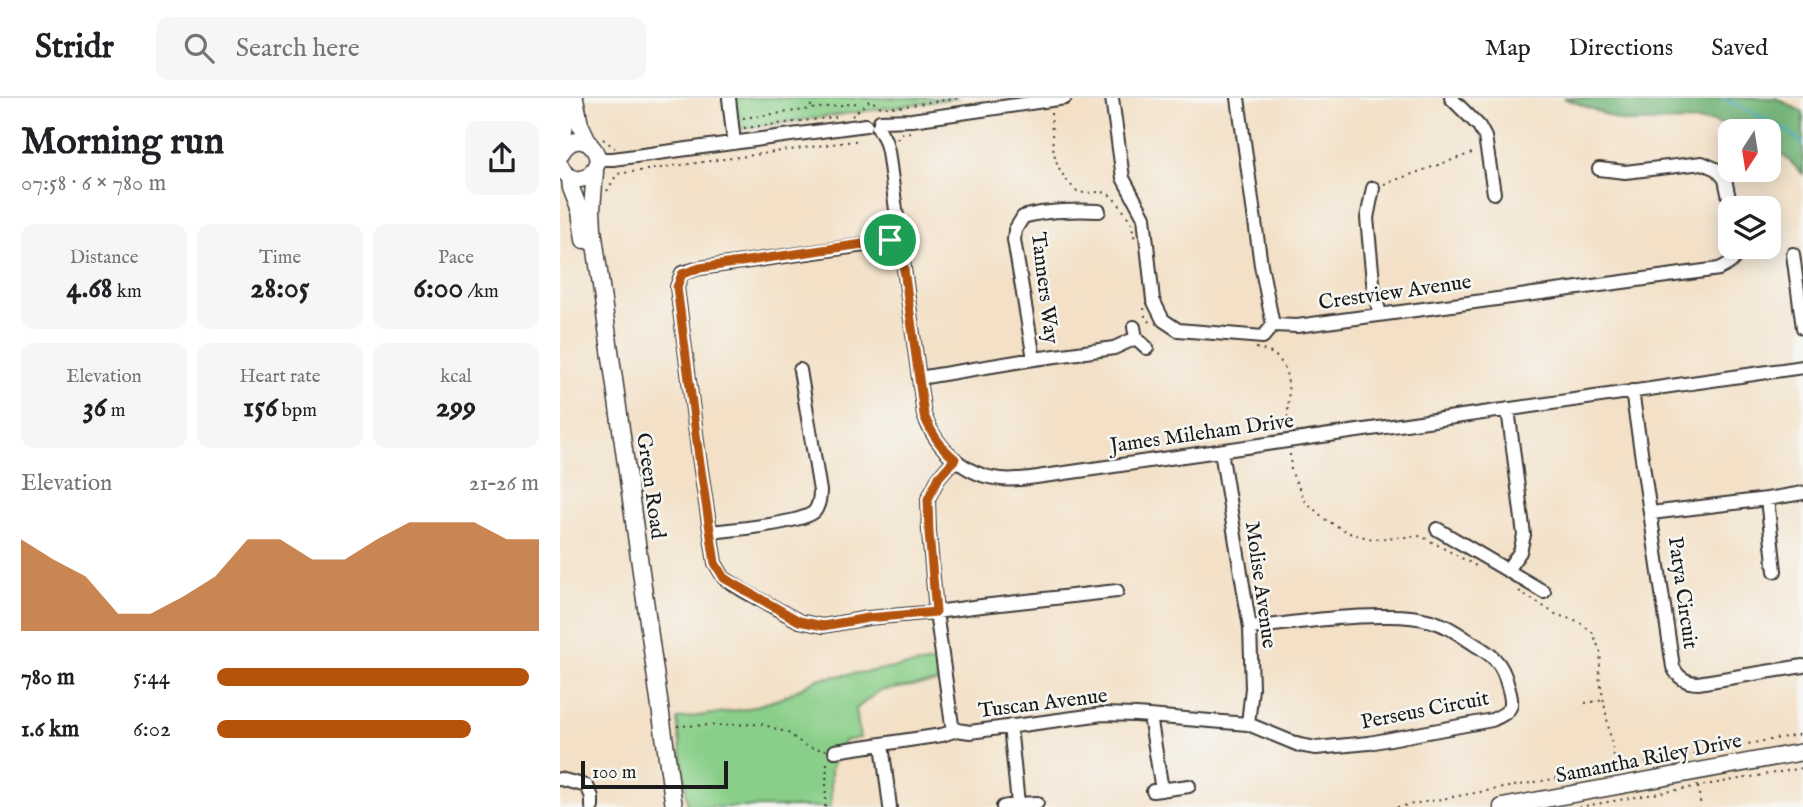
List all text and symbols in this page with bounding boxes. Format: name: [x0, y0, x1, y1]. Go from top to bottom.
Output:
search box: [156, 17, 646, 80]
text: Stridr: [35, 27, 114, 69]
icon: search: [180, 29, 218, 67]
text: Search here: [236, 32, 360, 65]
text: Map: [1485, 33, 1531, 64]
text: Directions: [1569, 33, 1673, 64]
text: Saved: [1711, 33, 1768, 64]
text: Morning run: [21, 119, 224, 167]
north arrow: [1718, 119, 1782, 182]
map controls: [1718, 119, 1781, 259]
button: share: [465, 121, 539, 195]
text: 07:58 · 6 × 780 m: [21, 169, 166, 198]
button: layers: [1718, 196, 1781, 259]
pin: [860, 210, 920, 270]
icon: arrive: [871, 221, 909, 259]
street label: Tanners Way: [1024, 231, 1064, 346]
text: Distance: [70, 246, 138, 270]
text: Time: [259, 246, 301, 270]
text: Pace: [438, 246, 474, 270]
street label: Crestview Avenue: [1317, 269, 1473, 317]
text: 4.68: [66, 270, 113, 308]
text: 28:05: [250, 270, 310, 308]
text: 6:00: [413, 270, 463, 308]
text: km: [113, 280, 142, 304]
text: /km: [463, 280, 499, 304]
text: Elevation: [66, 365, 142, 389]
text: Heart rate: [239, 365, 321, 389]
text: kcal: [440, 365, 472, 389]
text: 36: [83, 389, 107, 427]
text: 156: [243, 389, 278, 427]
text: 299: [436, 389, 476, 427]
text: m: [107, 399, 125, 423]
text: bpm: [278, 399, 317, 423]
street label: James Mileham Drive: [1106, 408, 1296, 461]
street label: Green Road: [629, 431, 671, 542]
text: Elevation: [21, 469, 112, 498]
text: 21–26 m: [469, 469, 539, 498]
street label: Molise Avenue: [1238, 520, 1282, 651]
street label: Patya Circuit: [1661, 535, 1703, 651]
text: 780 m: [21, 663, 75, 692]
text: 5:44: [133, 663, 170, 692]
street label: Tuscan Avenue: [977, 683, 1109, 725]
street label: Perseus Circuit: [1359, 685, 1491, 737]
text: 1.6 km: [21, 715, 79, 744]
text: 6:02: [133, 715, 171, 744]
street label: Samantha Riley Drive: [1554, 728, 1745, 790]
scale bar: [581, 758, 728, 790]
text: 100 m: [592, 761, 636, 785]

